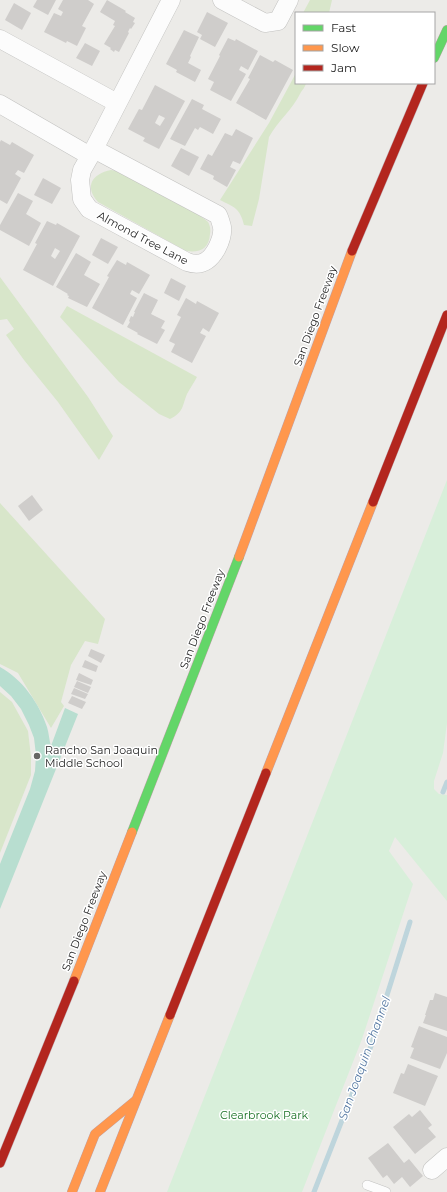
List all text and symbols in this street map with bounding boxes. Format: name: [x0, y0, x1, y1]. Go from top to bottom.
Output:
legend: [295, 12, 435, 84]
text: Fast: [331, 20, 356, 35]
text: Slow: [331, 40, 360, 55]
text: Jam: [330, 60, 357, 75]
street label: Almond Tree Lane: [95, 208, 191, 268]
street label: San Diego Freeway: [290, 264, 340, 368]
street label: San Diego Freeway: [177, 567, 227, 671]
place label: Rancho San Joaquin Middle School: [45, 743, 158, 770]
marker: Rancho San Joaquin Middle School: [32, 751, 42, 761]
street label: San Diego Freeway: [59, 869, 109, 973]
water label: San Joaquin Channel: [335, 993, 394, 1122]
park label: Clearbrook Park: [220, 1108, 308, 1122]

